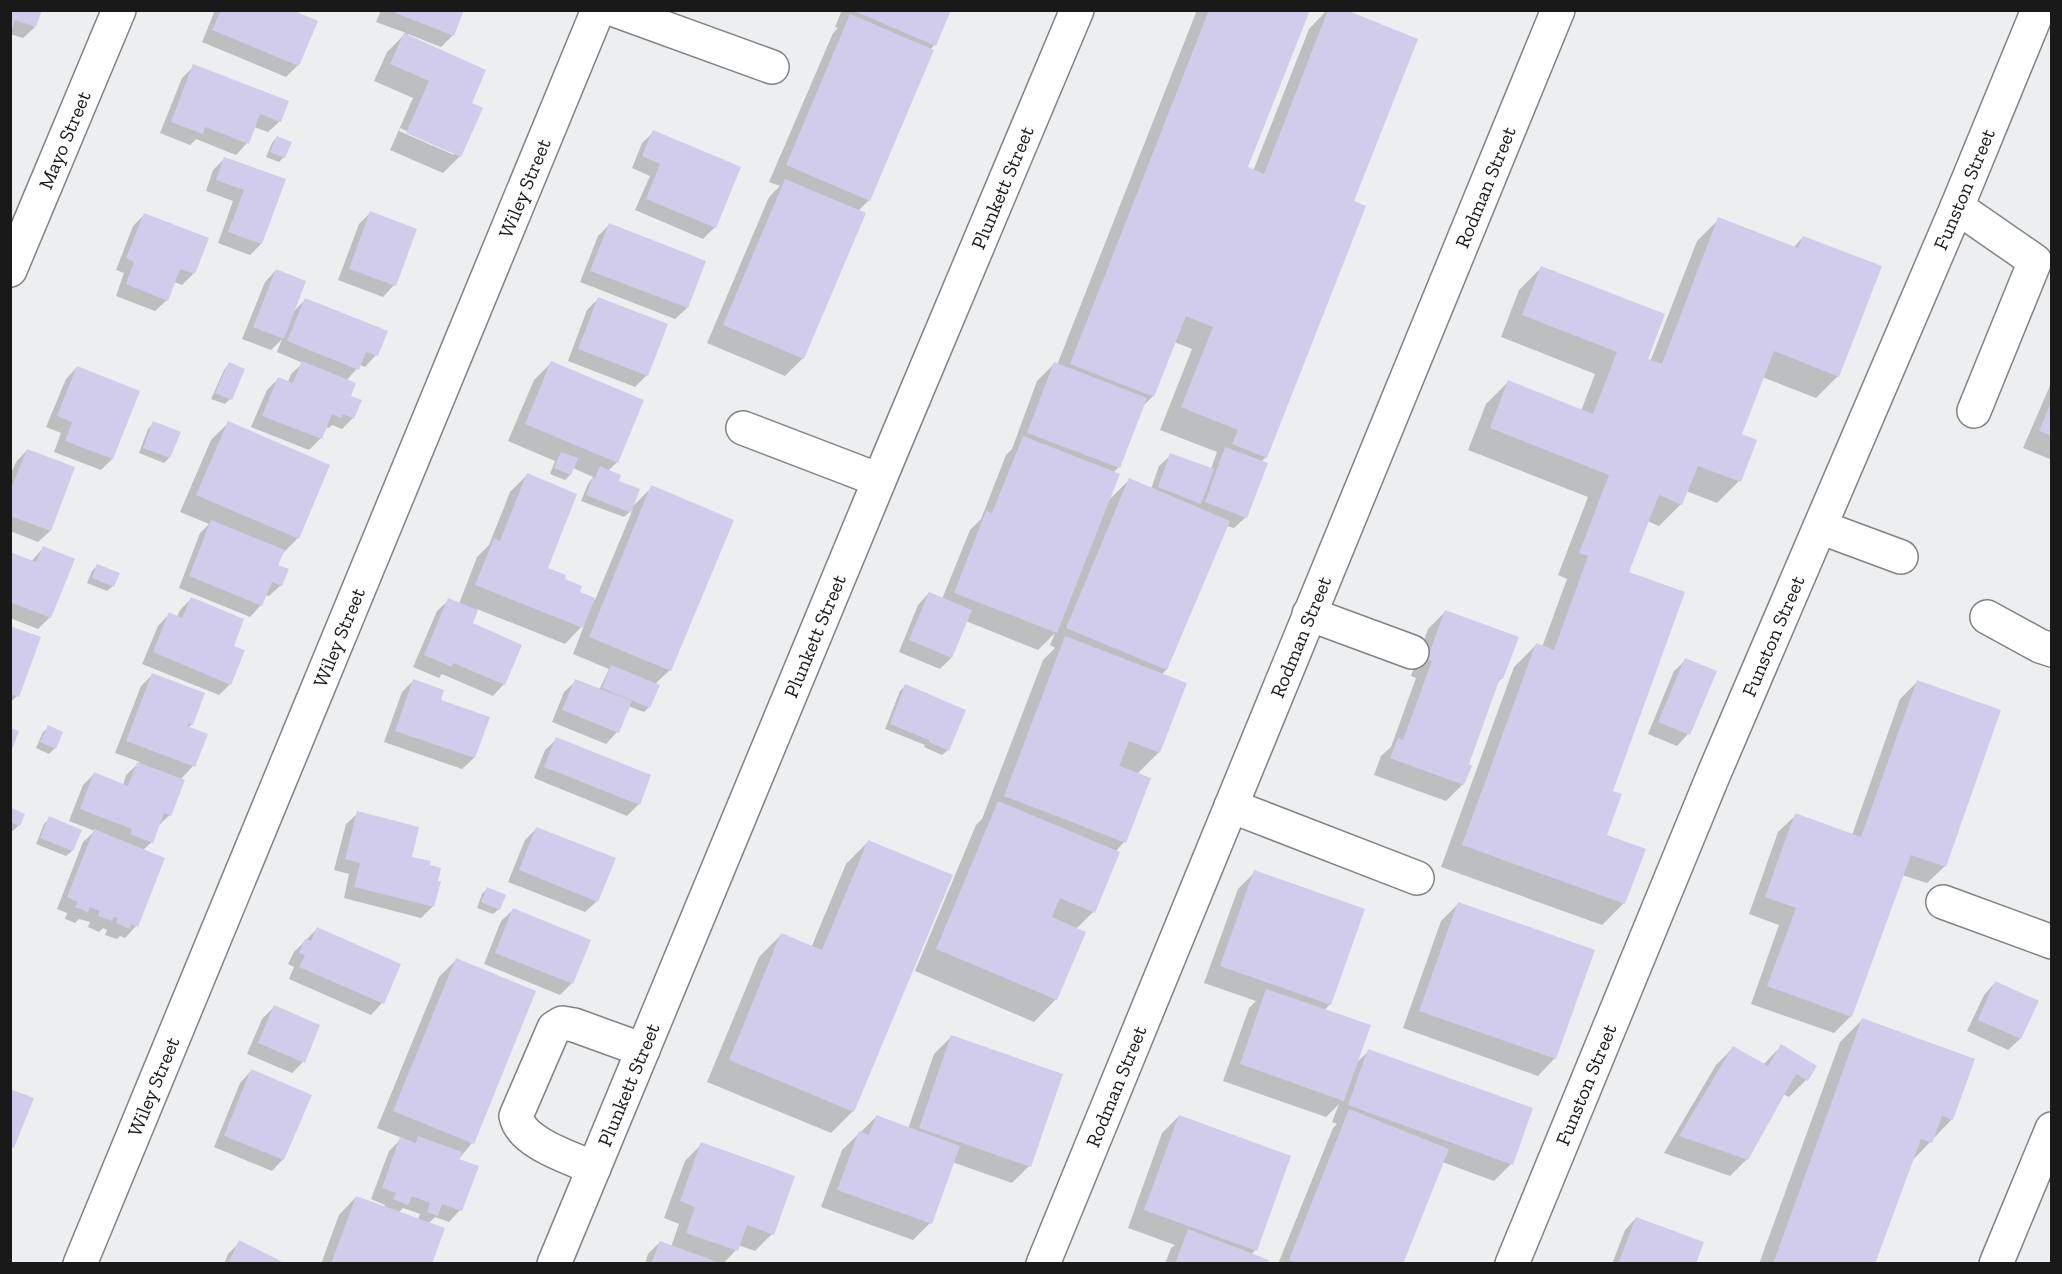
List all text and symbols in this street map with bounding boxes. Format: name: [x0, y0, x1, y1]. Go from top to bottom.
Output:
street label: Mayo Street: [33, 87, 96, 193]
street label: Plunkett Street: [966, 122, 1039, 253]
street label: Rodman Street: [1450, 122, 1521, 252]
street label: Funston Street: [1928, 125, 2000, 253]
street label: Wiley Street: [493, 134, 556, 241]
street label: Plunkett Street: [778, 570, 851, 701]
street label: Rodman Street: [1265, 572, 1336, 701]
street label: Funston Street: [1737, 572, 1810, 700]
street label: Wiley Street: [308, 584, 370, 691]
street label: Plunkett Street: [592, 1019, 665, 1150]
street label: Funston Street: [1550, 1020, 1622, 1149]
street label: Rodman Street: [1080, 1022, 1152, 1151]
street label: Wiley Street: [122, 1033, 185, 1140]

